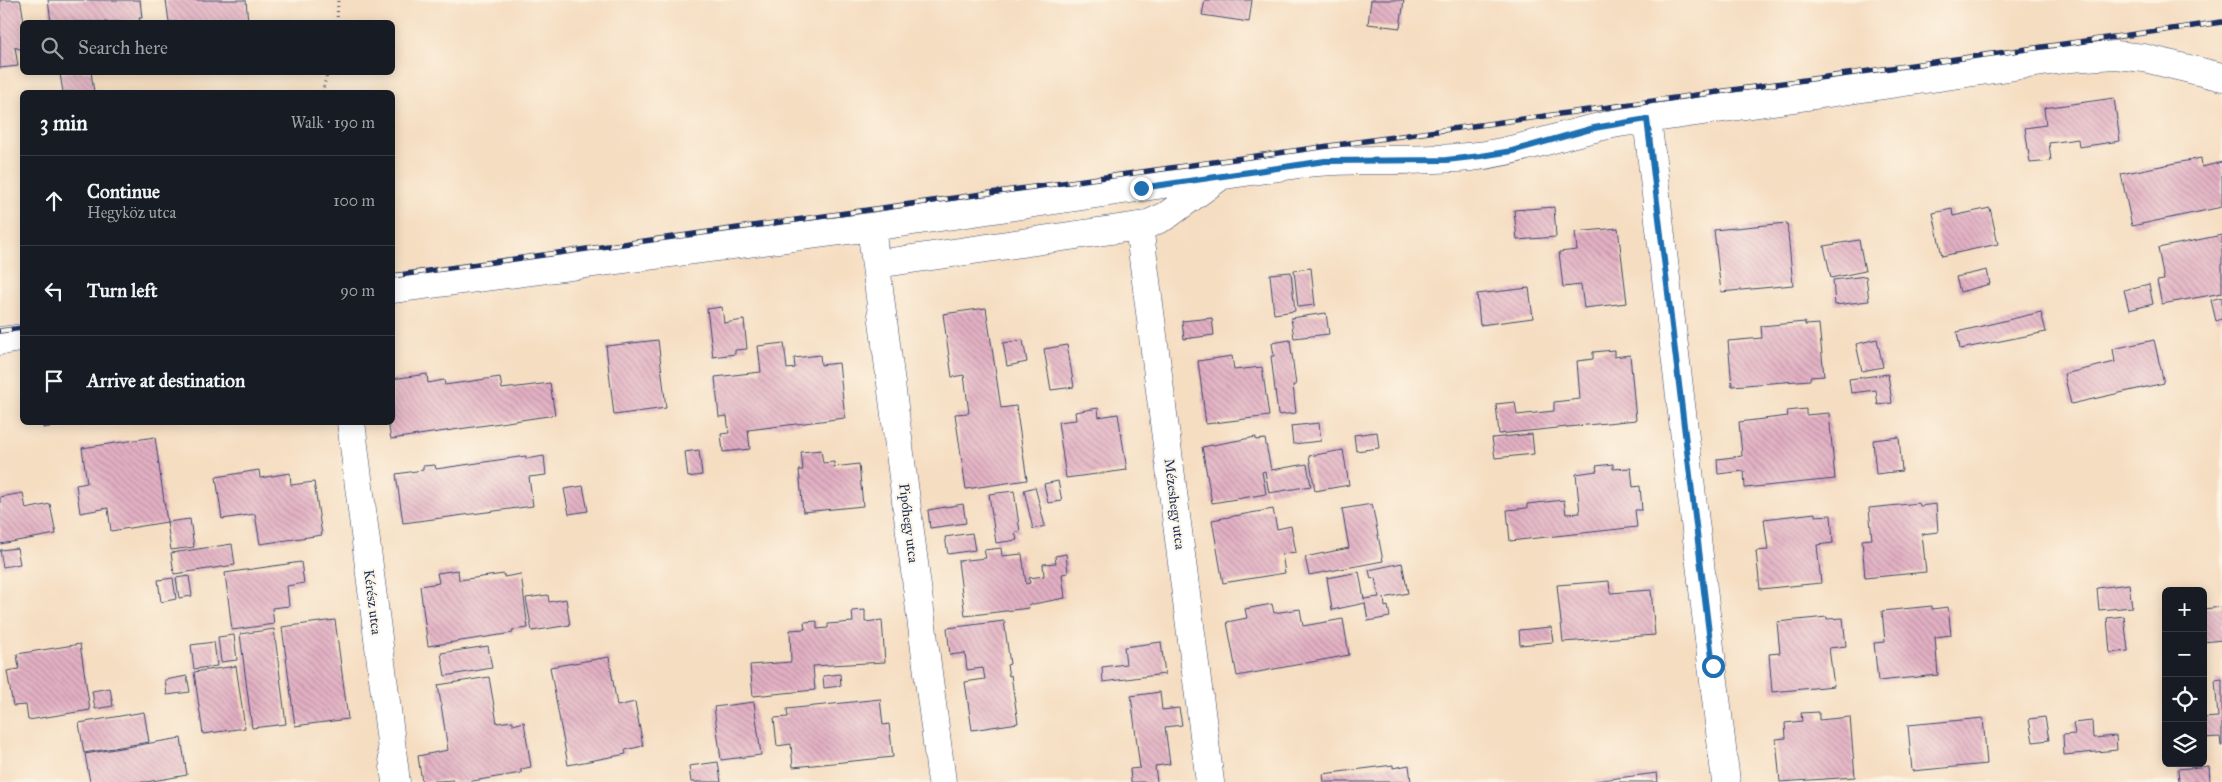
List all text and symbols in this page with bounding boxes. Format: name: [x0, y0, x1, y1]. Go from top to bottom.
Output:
search box: [20, 20, 395, 75]
icon: search: [38, 34, 66, 62]
text: Search here: [78, 36, 168, 59]
text: 3 min: [40, 110, 88, 136]
text: Walk · 190 m: [291, 113, 375, 132]
route end: [1130, 177, 1153, 200]
text: Continue: [87, 180, 160, 203]
icon: ahead: [40, 187, 68, 215]
text: 100 m: [333, 191, 375, 210]
text: Hegyköz utca: [87, 203, 176, 222]
icon: left: [40, 277, 68, 305]
text: Turn left: [87, 279, 157, 302]
text: 90 m: [340, 281, 375, 300]
icon: arrive: [40, 367, 68, 395]
text: Arrive at destination: [87, 369, 245, 392]
street label: Mézeshegy utca: [1160, 458, 1189, 551]
street label: Pipóhegy utca: [895, 482, 922, 564]
street label: Kérész utca: [360, 569, 385, 636]
map controls: [2162, 587, 2207, 767]
button: +: [2162, 587, 2207, 632]
button: −: [2162, 632, 2207, 677]
route start: [1702, 655, 1725, 678]
button: locate: [2162, 677, 2207, 722]
button: layers: [2162, 722, 2207, 767]

